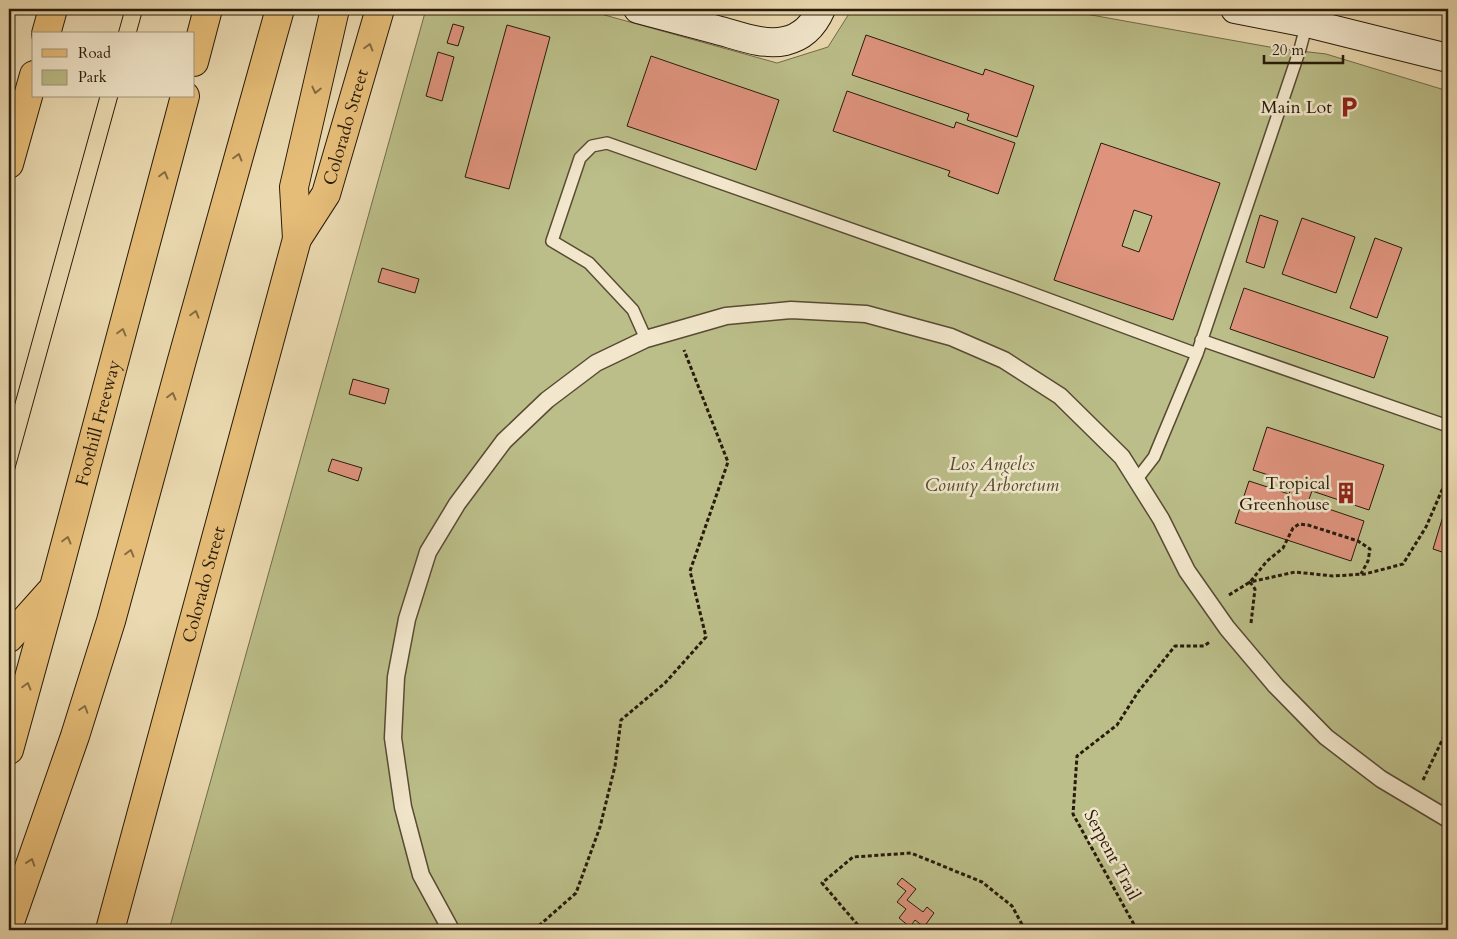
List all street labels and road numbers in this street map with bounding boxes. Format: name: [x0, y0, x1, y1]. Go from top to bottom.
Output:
street label: Colorado Street: [317, 66, 374, 188]
street label: Foothill Freeway: [69, 357, 127, 489]
street label: Colorado Street: [176, 523, 231, 645]
street label: Serpent Trail: [1078, 805, 1147, 905]

